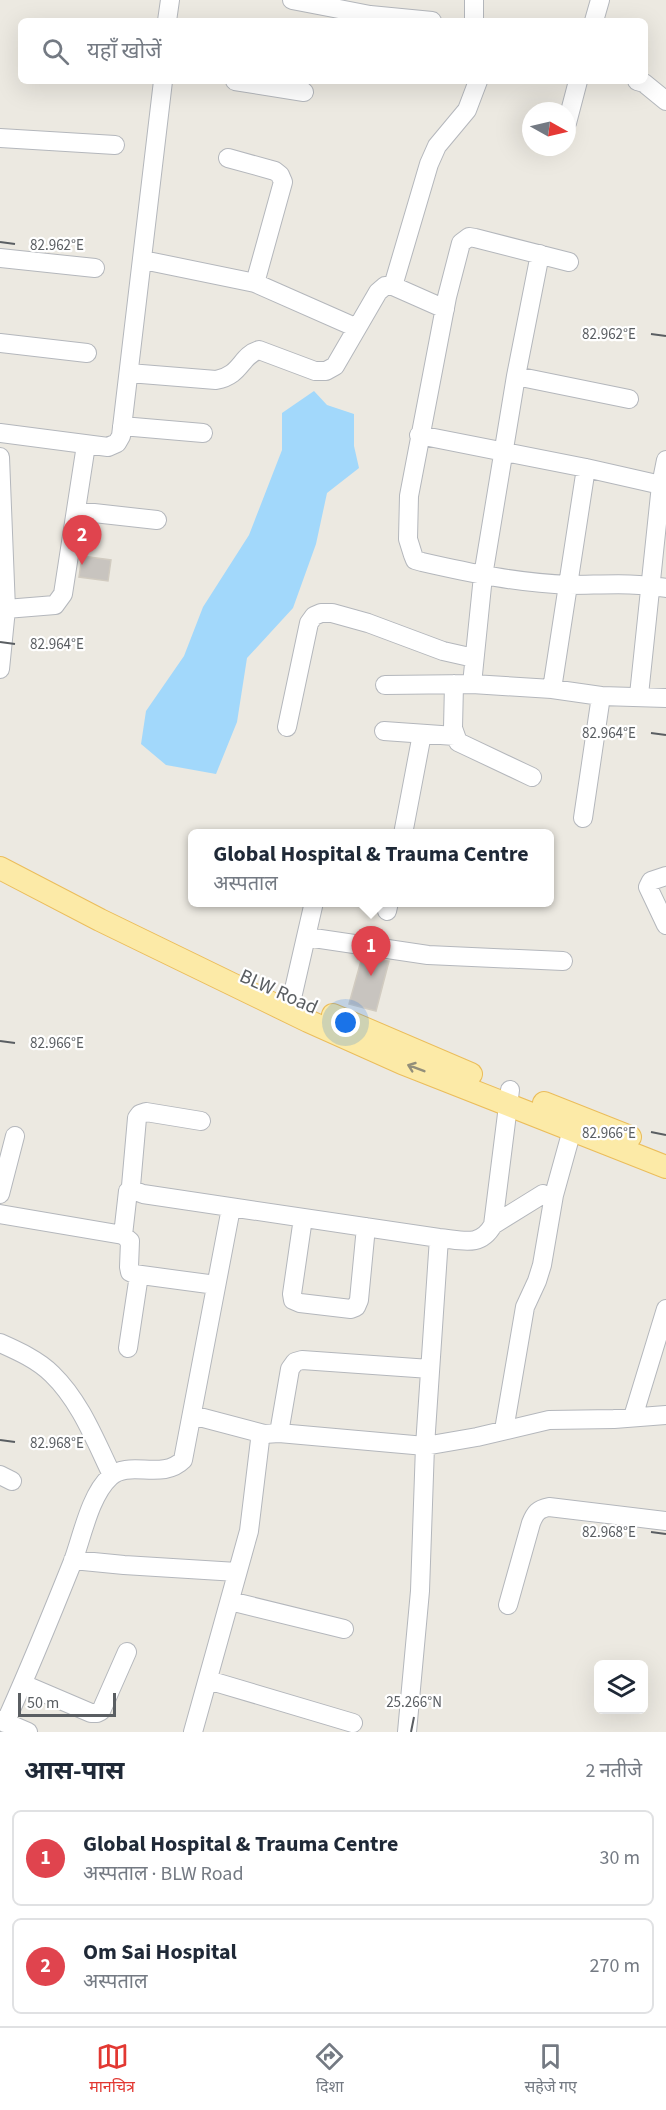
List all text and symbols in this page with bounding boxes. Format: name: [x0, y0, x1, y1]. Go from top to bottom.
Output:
search box: [18, 18, 648, 84]
icon: search: [39, 35, 72, 68]
text: यहाँ खोजें: [87, 35, 162, 67]
north arrow: [522, 102, 576, 156]
text: 82.962°E: [30, 235, 84, 256]
text: 82.962°E: [582, 324, 636, 345]
pin: 2: [62, 516, 101, 565]
text: 82.964°E: [30, 634, 84, 655]
text: 82.964°E: [582, 723, 636, 744]
popup: [188, 829, 554, 907]
text: Global Hospital & Trauma Centre: [213, 838, 529, 870]
text: अस्पताल: [213, 870, 278, 898]
pin: 1: [352, 926, 391, 976]
street label: BLW Road: [235, 962, 322, 1022]
your location: [331, 1008, 360, 1037]
text: 82.966°E: [30, 1033, 84, 1054]
one-way arrow: [408, 1062, 426, 1073]
text: 82.966°E: [582, 1123, 636, 1144]
text: 82.968°E: [30, 1433, 84, 1454]
text: 82.968°E: [582, 1522, 636, 1543]
map controls: [594, 1660, 648, 1714]
button: layers: [594, 1660, 648, 1714]
scale bar: [18, 1690, 116, 1718]
text: 50 m: [27, 1692, 59, 1714]
text: 25.266°N: [386, 1692, 442, 1713]
text: आस-पास: [24, 1752, 124, 1789]
text: 2 नतीजे: [586, 1757, 642, 1785]
text: Global Hospital & Trauma Centre: [83, 1828, 398, 1860]
text: 1: [40, 1844, 51, 1872]
text: 30 m: [600, 1844, 640, 1872]
text: अस्पताल · BLW Road: [83, 1860, 244, 1888]
text: Om Sai Hospital: [83, 1936, 237, 1968]
text: 2: [40, 1952, 51, 1980]
text: 270 m: [590, 1952, 640, 1980]
text: अस्पताल: [83, 1968, 148, 1996]
tab: मानचित्र: [89, 2040, 135, 2099]
tab: दिशा: [313, 2040, 346, 2099]
tab: सहेजे गए: [525, 2040, 577, 2099]

